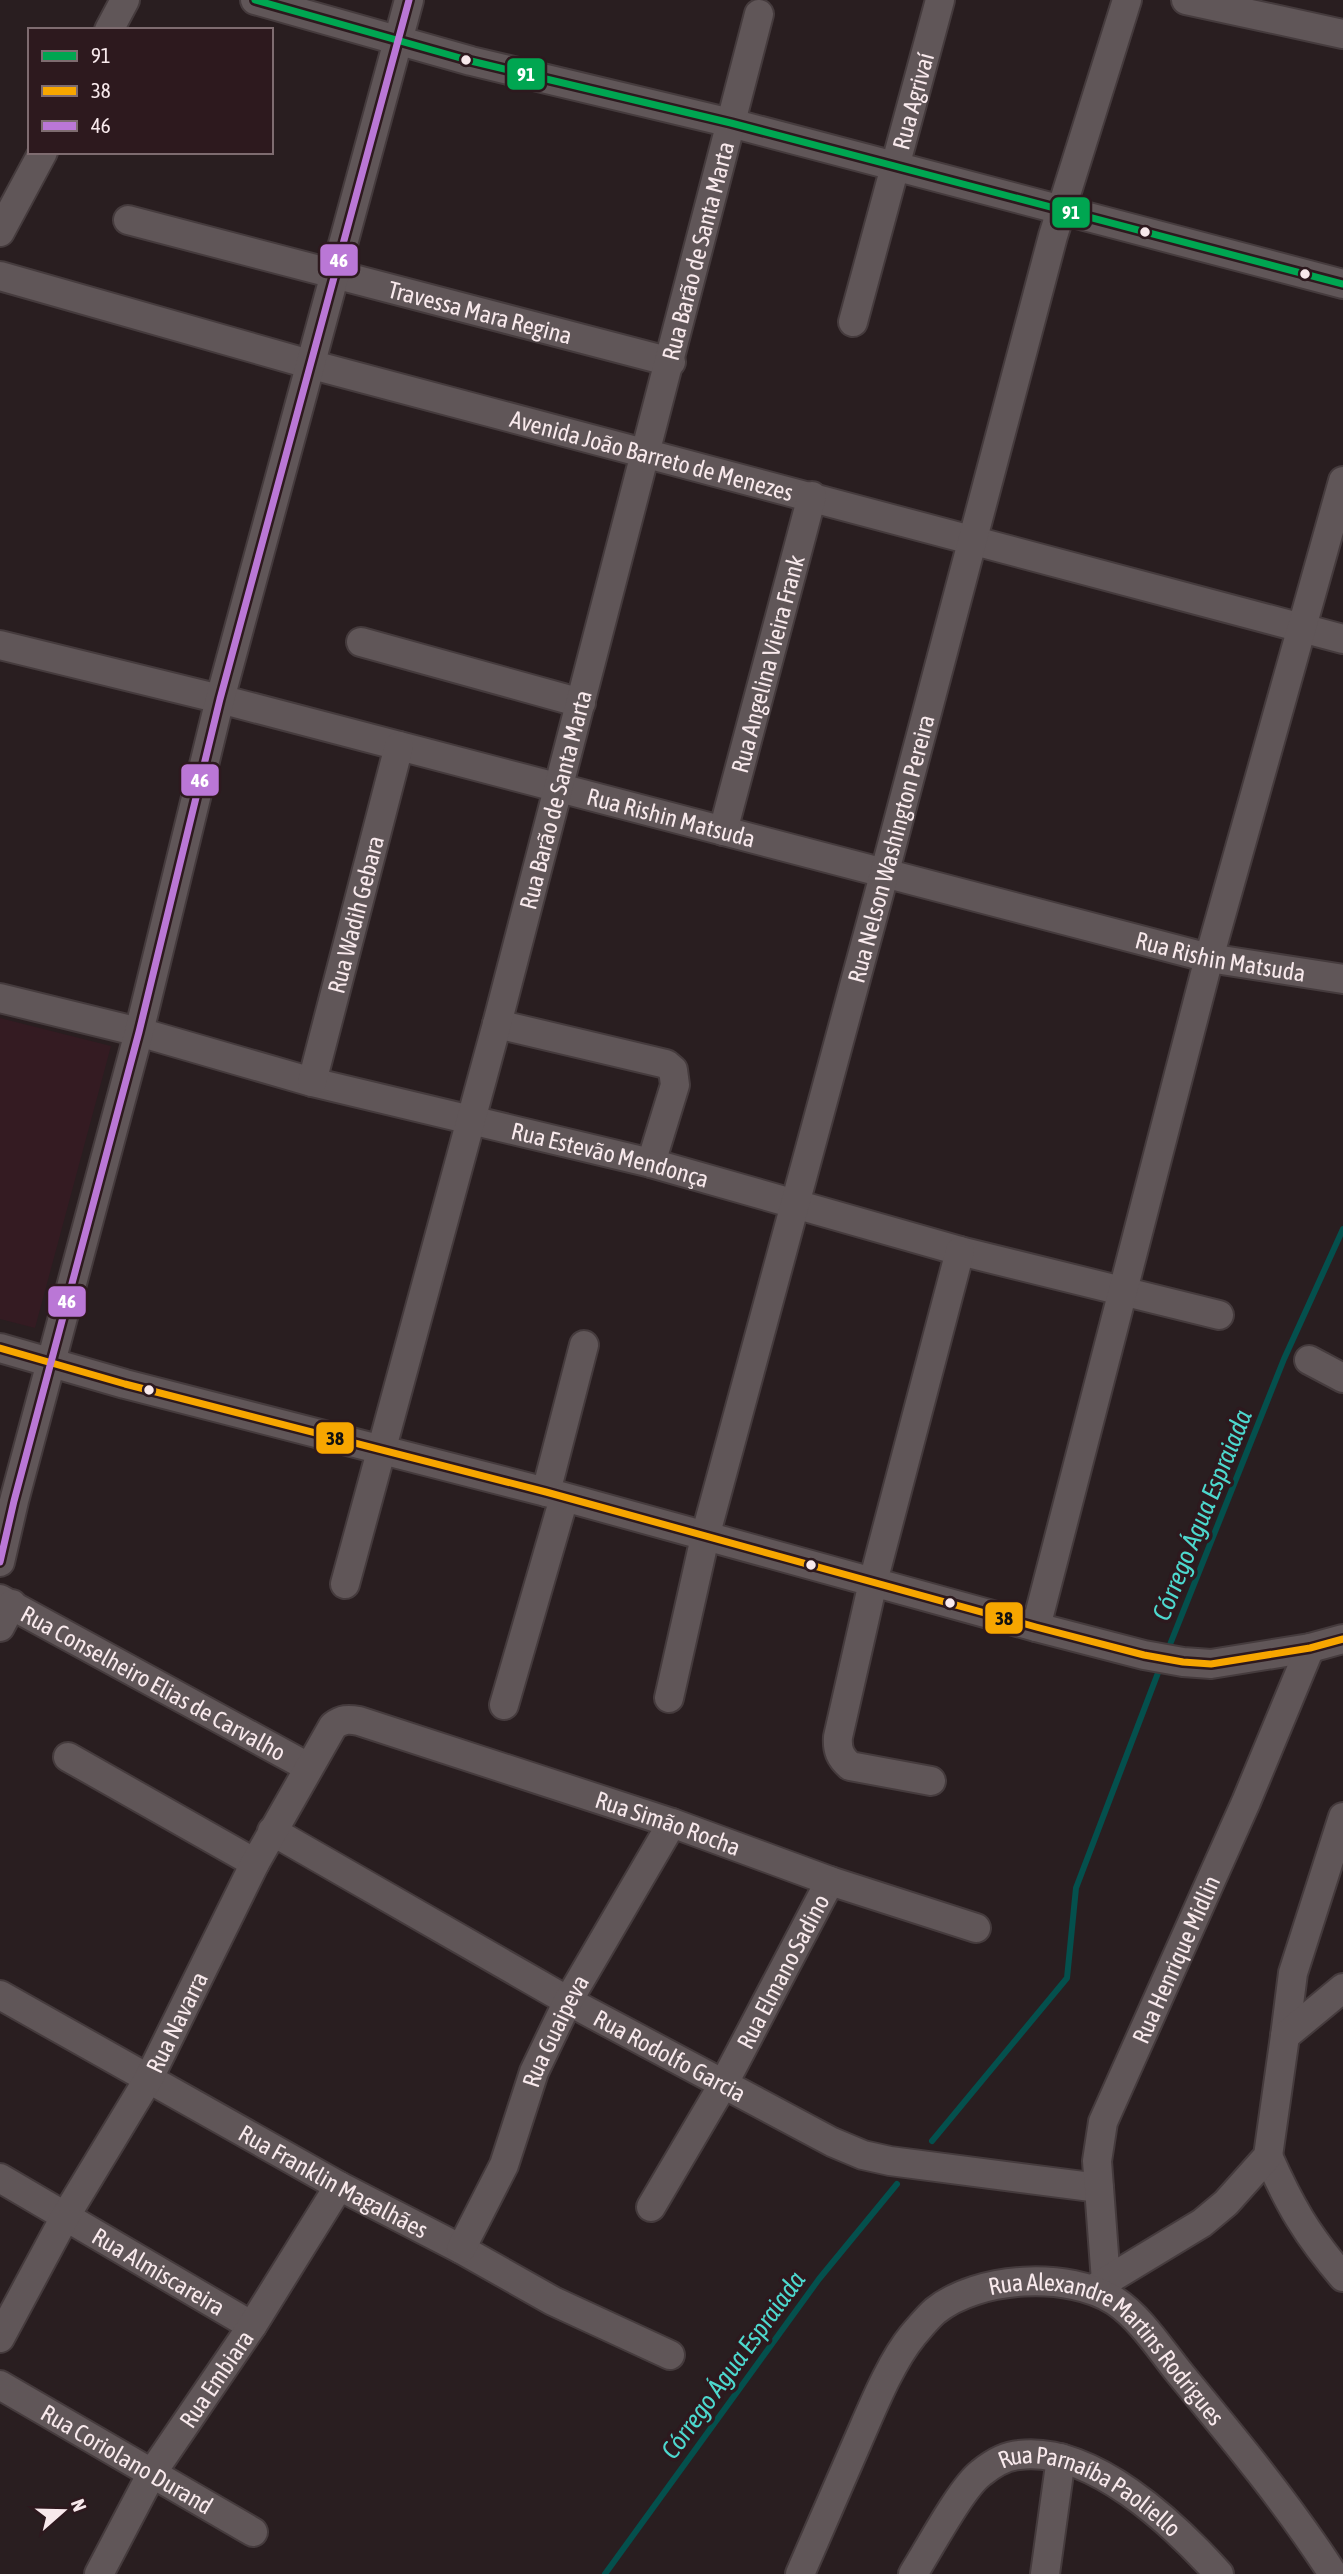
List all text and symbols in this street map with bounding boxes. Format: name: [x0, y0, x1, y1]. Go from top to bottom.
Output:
legend: [28, 28, 273, 154]
text: 91: [91, 43, 111, 67]
street label: Rua Agrivaí: [887, 50, 939, 152]
unlabelled marker: [459, 53, 473, 67]
line badge: 91: [506, 57, 546, 91]
text: 91: [517, 63, 535, 85]
text: 38: [91, 78, 111, 102]
text: 46: [91, 113, 111, 137]
street label: Rua Barão de Santa Marta: [656, 139, 739, 363]
line badge: 91: [1051, 196, 1091, 229]
text: 91: [1062, 201, 1080, 223]
unlabelled marker: [1138, 225, 1152, 239]
line badge: 46: [319, 243, 359, 277]
text: 46: [329, 249, 348, 271]
unlabelled marker: [1298, 267, 1312, 281]
street label: Travessa Mara Regina: [385, 275, 575, 349]
street label: Avenida João Barreto de Menezes: [507, 405, 796, 506]
street label: Rua Angelina Vieira Frank: [726, 552, 809, 776]
street label: Rua Barão de Santa Marta: [514, 687, 597, 912]
street label: Rua Nelson Washington Pereira: [842, 712, 939, 986]
line badge: 46: [180, 763, 220, 797]
text: 46: [190, 769, 209, 791]
street label: Rua Rishin Matsuda: [584, 782, 758, 852]
street label: Rua Wadih Gebara: [322, 833, 389, 996]
street label: Rua Rishin Matsuda: [1133, 926, 1308, 986]
street label: Rua Estevão Mendonça: [509, 1117, 712, 1192]
line badge: 46: [47, 1285, 87, 1318]
text: 46: [57, 1290, 76, 1312]
unlabelled marker: [142, 1383, 156, 1397]
water label: Córrego Água Espraiada: [1146, 1405, 1258, 1625]
line badge: 38: [315, 1421, 355, 1455]
text: 38: [326, 1427, 344, 1449]
unlabelled marker: [804, 1558, 818, 1572]
unlabelled marker: [943, 1596, 957, 1610]
street label: Rua Conselheiro Elias de Carvalho: [17, 1600, 291, 1766]
line badge: 38: [984, 1601, 1024, 1635]
text: 38: [995, 1607, 1013, 1629]
street label: Rua Simão Rocha: [592, 1785, 744, 1860]
street label: Rua Henrique Midlin: [1126, 1871, 1225, 2047]
street label: Rua Elmano Sadino: [731, 1890, 834, 2053]
street label: Rua Navarra: [140, 1967, 213, 2077]
street label: Rua Guaipeva: [517, 1970, 594, 2090]
street label: Rua Rodolfo Garcia: [589, 2004, 751, 2107]
street label: Rua Franklin Magalhães: [234, 2119, 433, 2243]
street label: Rua Almiscareira: [88, 2222, 230, 2321]
water label: Córrego Água Espraiada: [655, 2265, 811, 2465]
street label: Rua Alexandre Martins Rodrigues: [986, 2268, 1230, 2430]
street label: Rua Embiara: [174, 2325, 259, 2432]
street label: Rua Coriolano Durand: [37, 2399, 218, 2519]
street label: Rua Parnaíba Paoliello: [994, 2441, 1187, 2542]
north arrow: [28, 2476, 98, 2546]
text: N: [67, 2496, 91, 2514]

